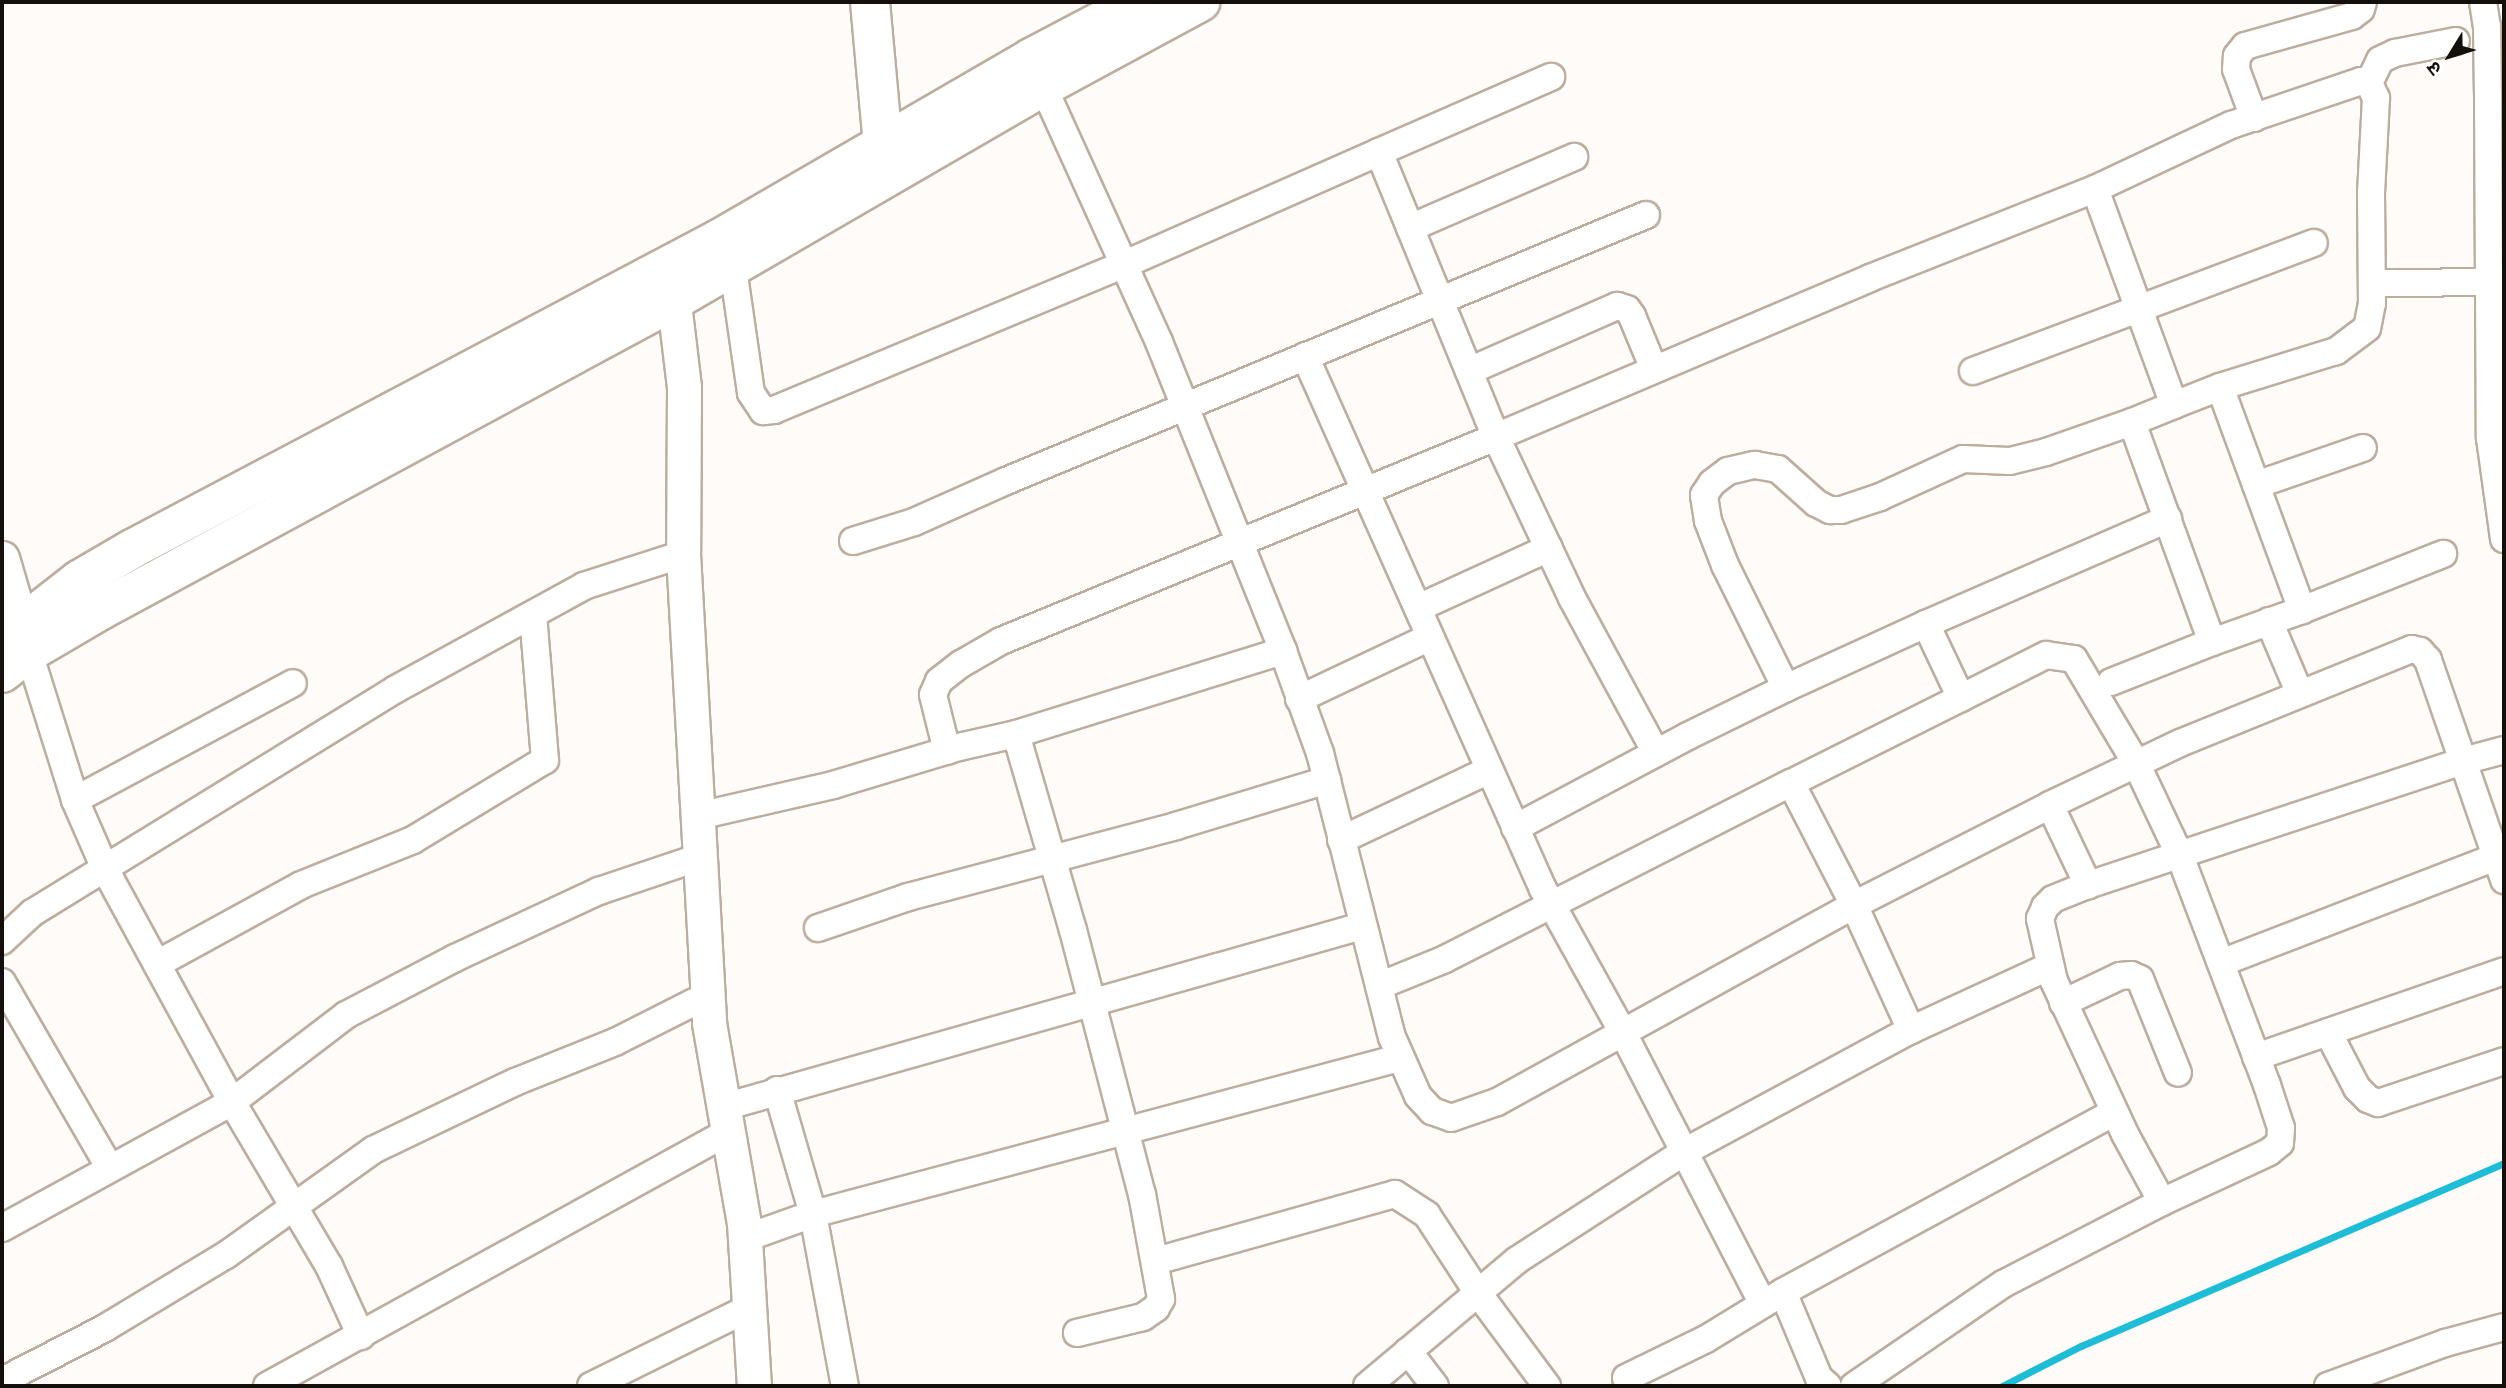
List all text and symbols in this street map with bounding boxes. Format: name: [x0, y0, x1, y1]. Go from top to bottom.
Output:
north arrow: [2415, 21, 2485, 91]
text: उ: [2421, 57, 2446, 81]

